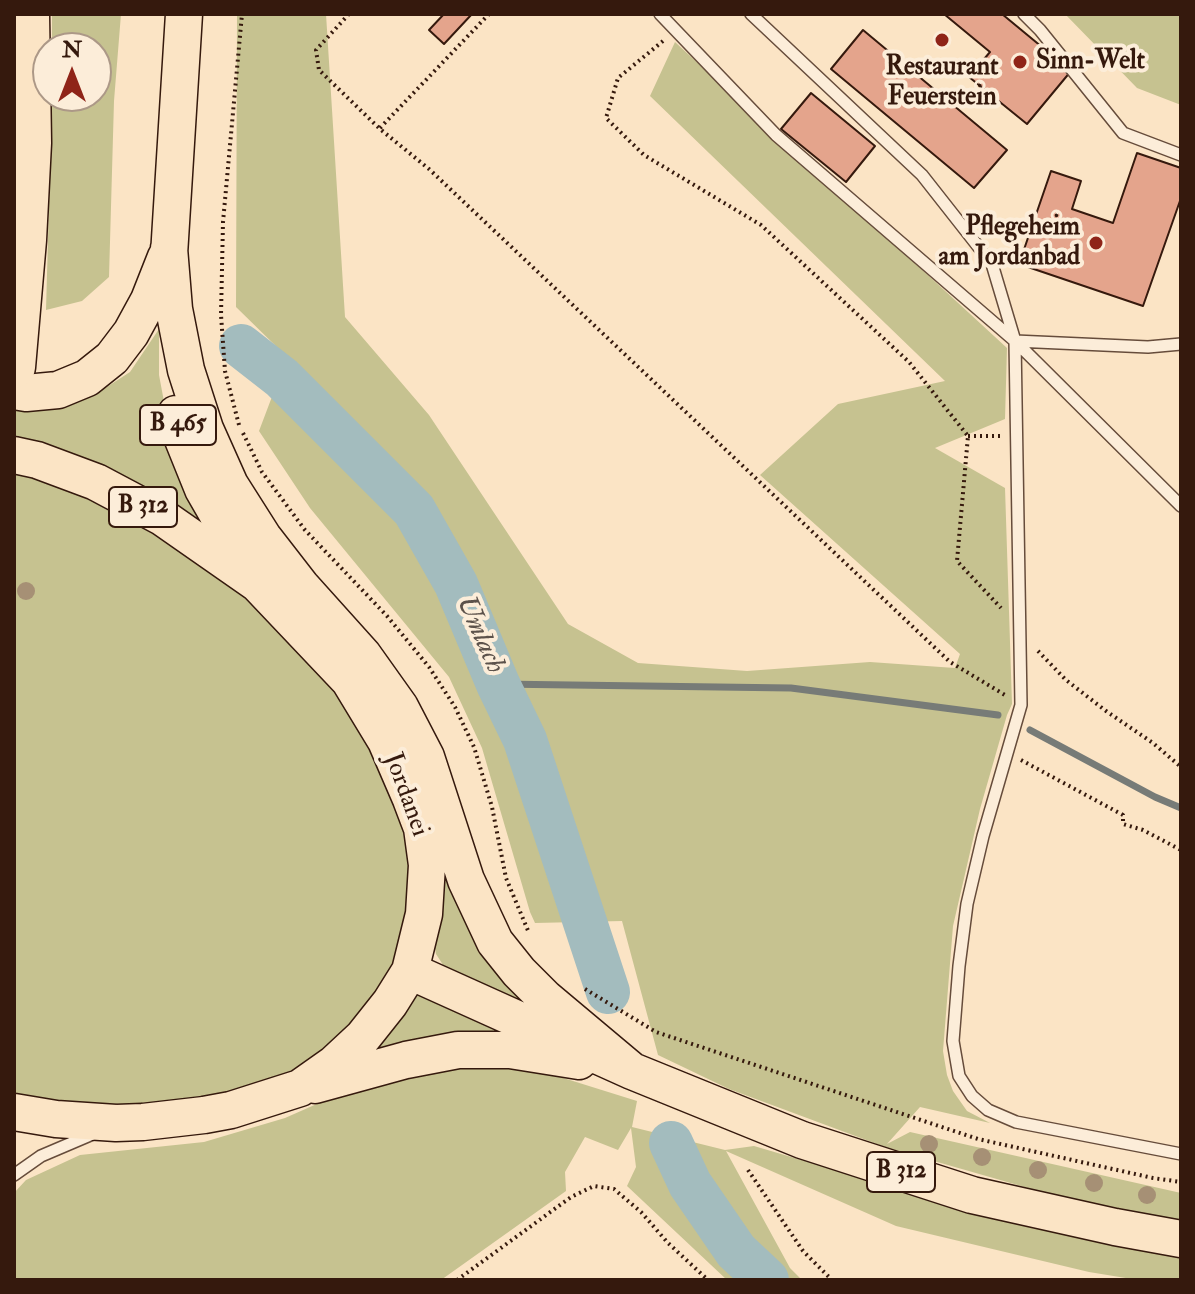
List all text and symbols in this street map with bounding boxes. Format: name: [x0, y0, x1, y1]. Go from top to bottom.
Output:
marker: Restaurant Feuerstein: [933, 31, 951, 49]
north arrow: [32, 32, 112, 112]
text: N: [62, 36, 82, 64]
place label: Sinn-Welt: [1036, 46, 1145, 78]
place label: Restaurant Feuerstein: [886, 52, 998, 114]
marker: Sinn-Welt: [1011, 53, 1029, 71]
place label: Pflegeheim am Jordanbad: [939, 212, 1080, 274]
marker: Pflegeheim am Jordanbad: [1087, 234, 1105, 252]
road number: B 465: [140, 405, 216, 445]
road number: B 312: [109, 487, 177, 527]
water label: Umlach: [447, 591, 511, 679]
street label: Jordanei: [376, 749, 434, 841]
road number: B 312: [867, 1152, 935, 1192]

